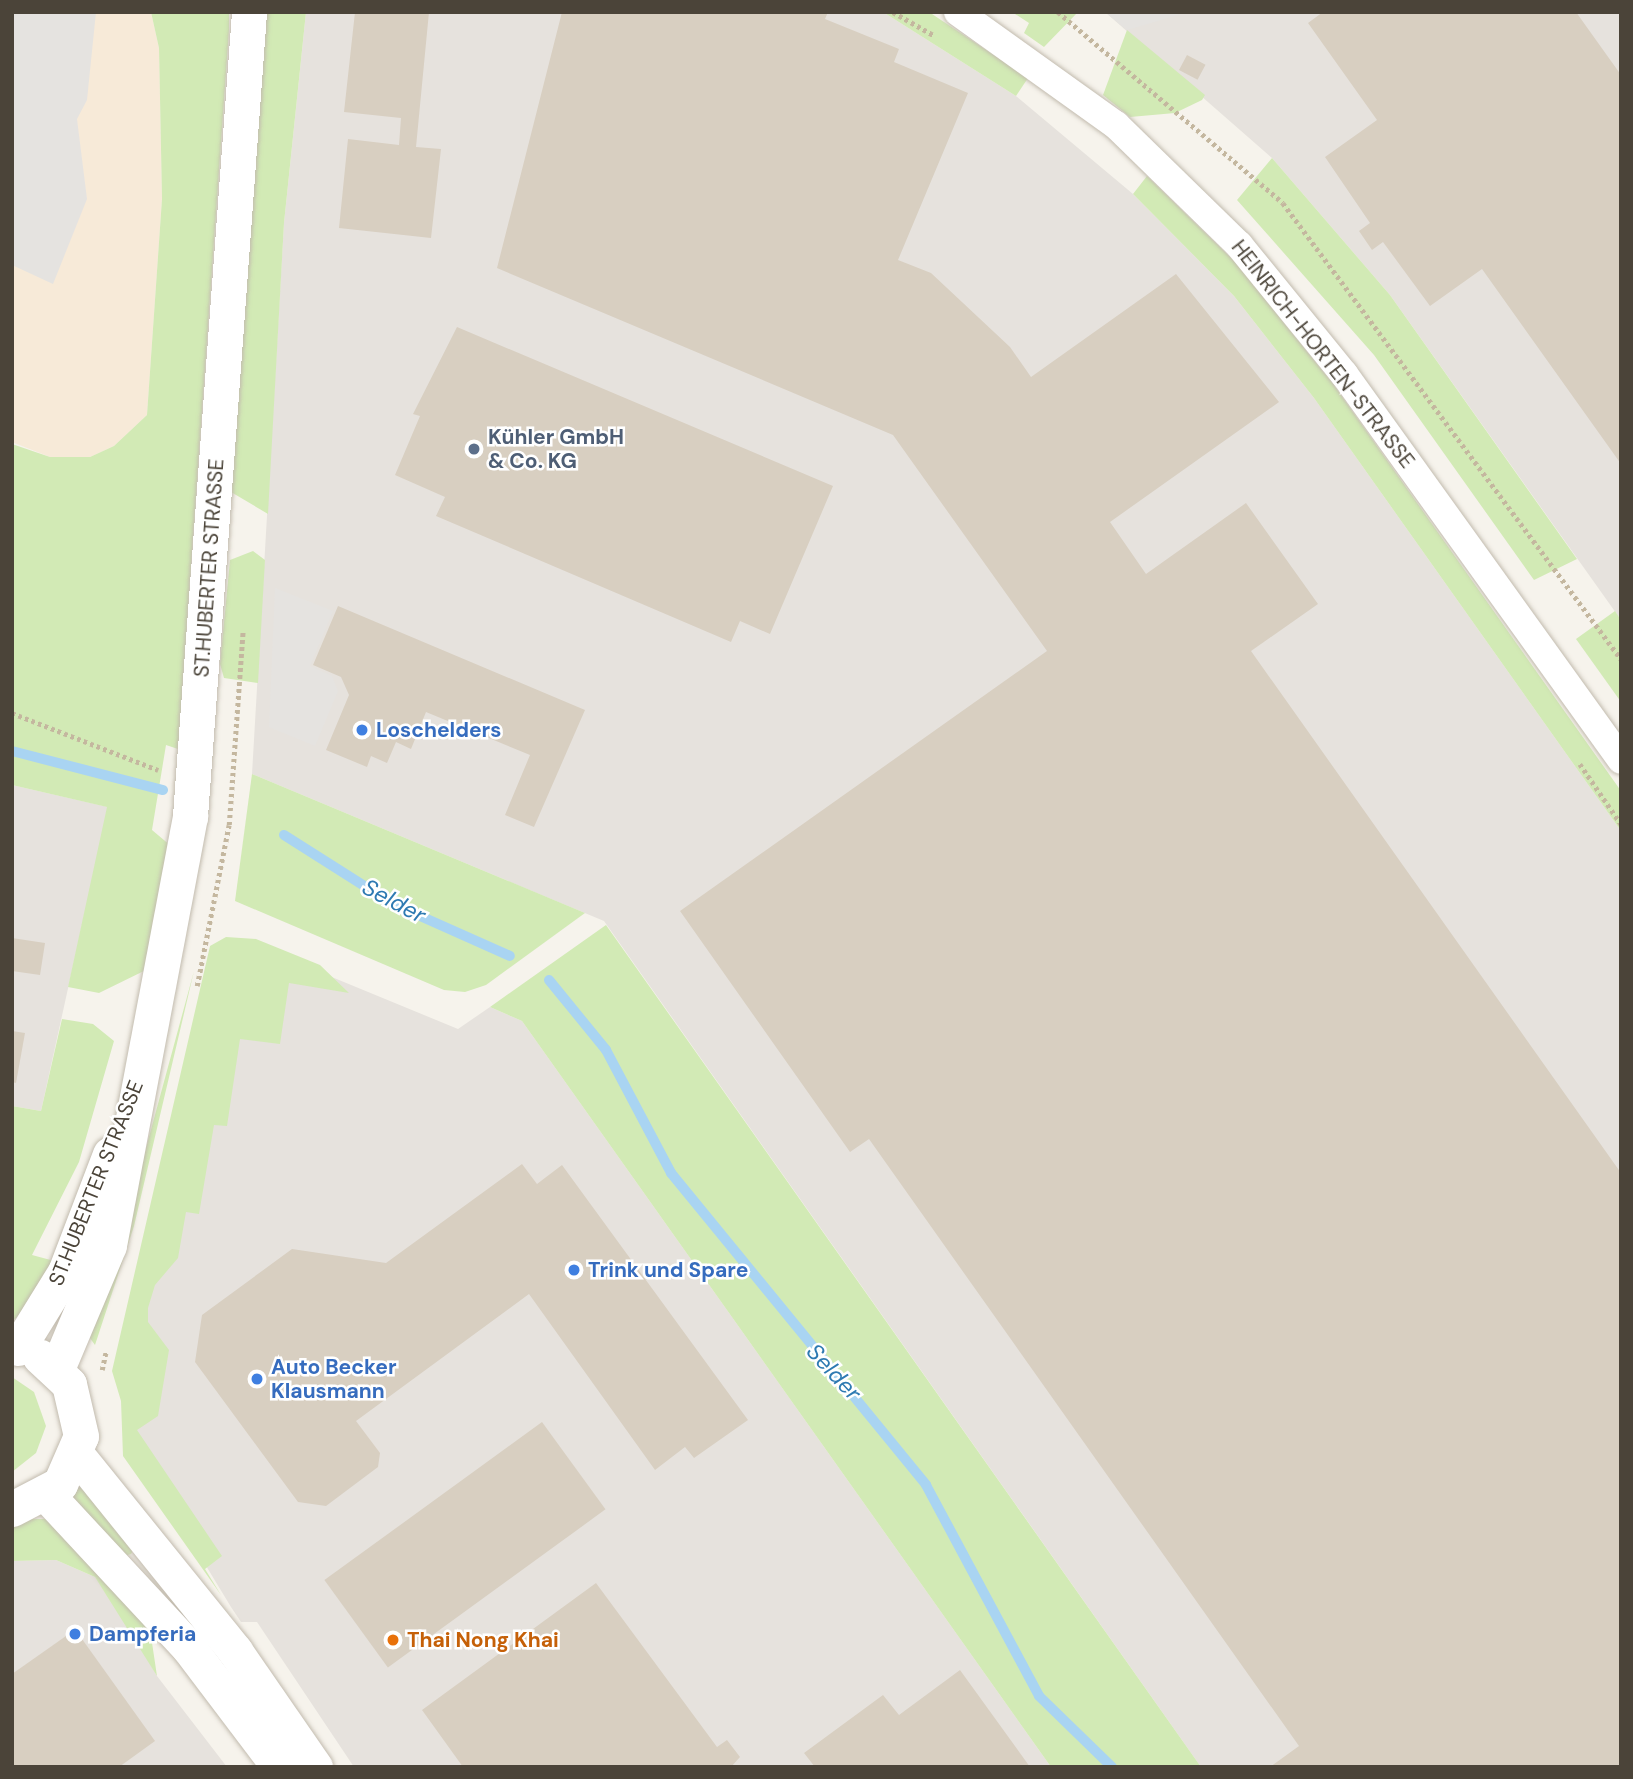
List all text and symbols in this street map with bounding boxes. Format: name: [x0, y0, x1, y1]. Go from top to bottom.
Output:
street label: HEINRICH-HORTEN-STRASSE: [1226, 235, 1420, 473]
place label: Kühler GmbH & Co. KG: [488, 424, 624, 474]
marker: Kühler GmbH & Co. KG: [466, 441, 482, 457]
street label: ST.HUBERTER STRASSE: [189, 458, 229, 678]
place label: Loschelders: [376, 717, 501, 743]
marker: Loschelders: [354, 722, 370, 738]
water label: Selder: [358, 873, 430, 929]
street label: ST.HUBERTER STRASSE: [43, 1077, 149, 1289]
place label: Trink und Spare: [588, 1257, 748, 1283]
marker: Trink und Spare: [566, 1262, 582, 1278]
water label: Selder: [801, 1338, 867, 1406]
place label: Auto Becker Klausmann: [271, 1354, 396, 1404]
marker: Auto Becker Klausmann: [249, 1371, 265, 1387]
place label: Dampferia: [89, 1621, 196, 1647]
marker: Dampferia: [67, 1626, 83, 1642]
place label: Thai Nong Khai: [407, 1627, 559, 1653]
marker: Thai Nong Khai: [385, 1632, 401, 1648]

